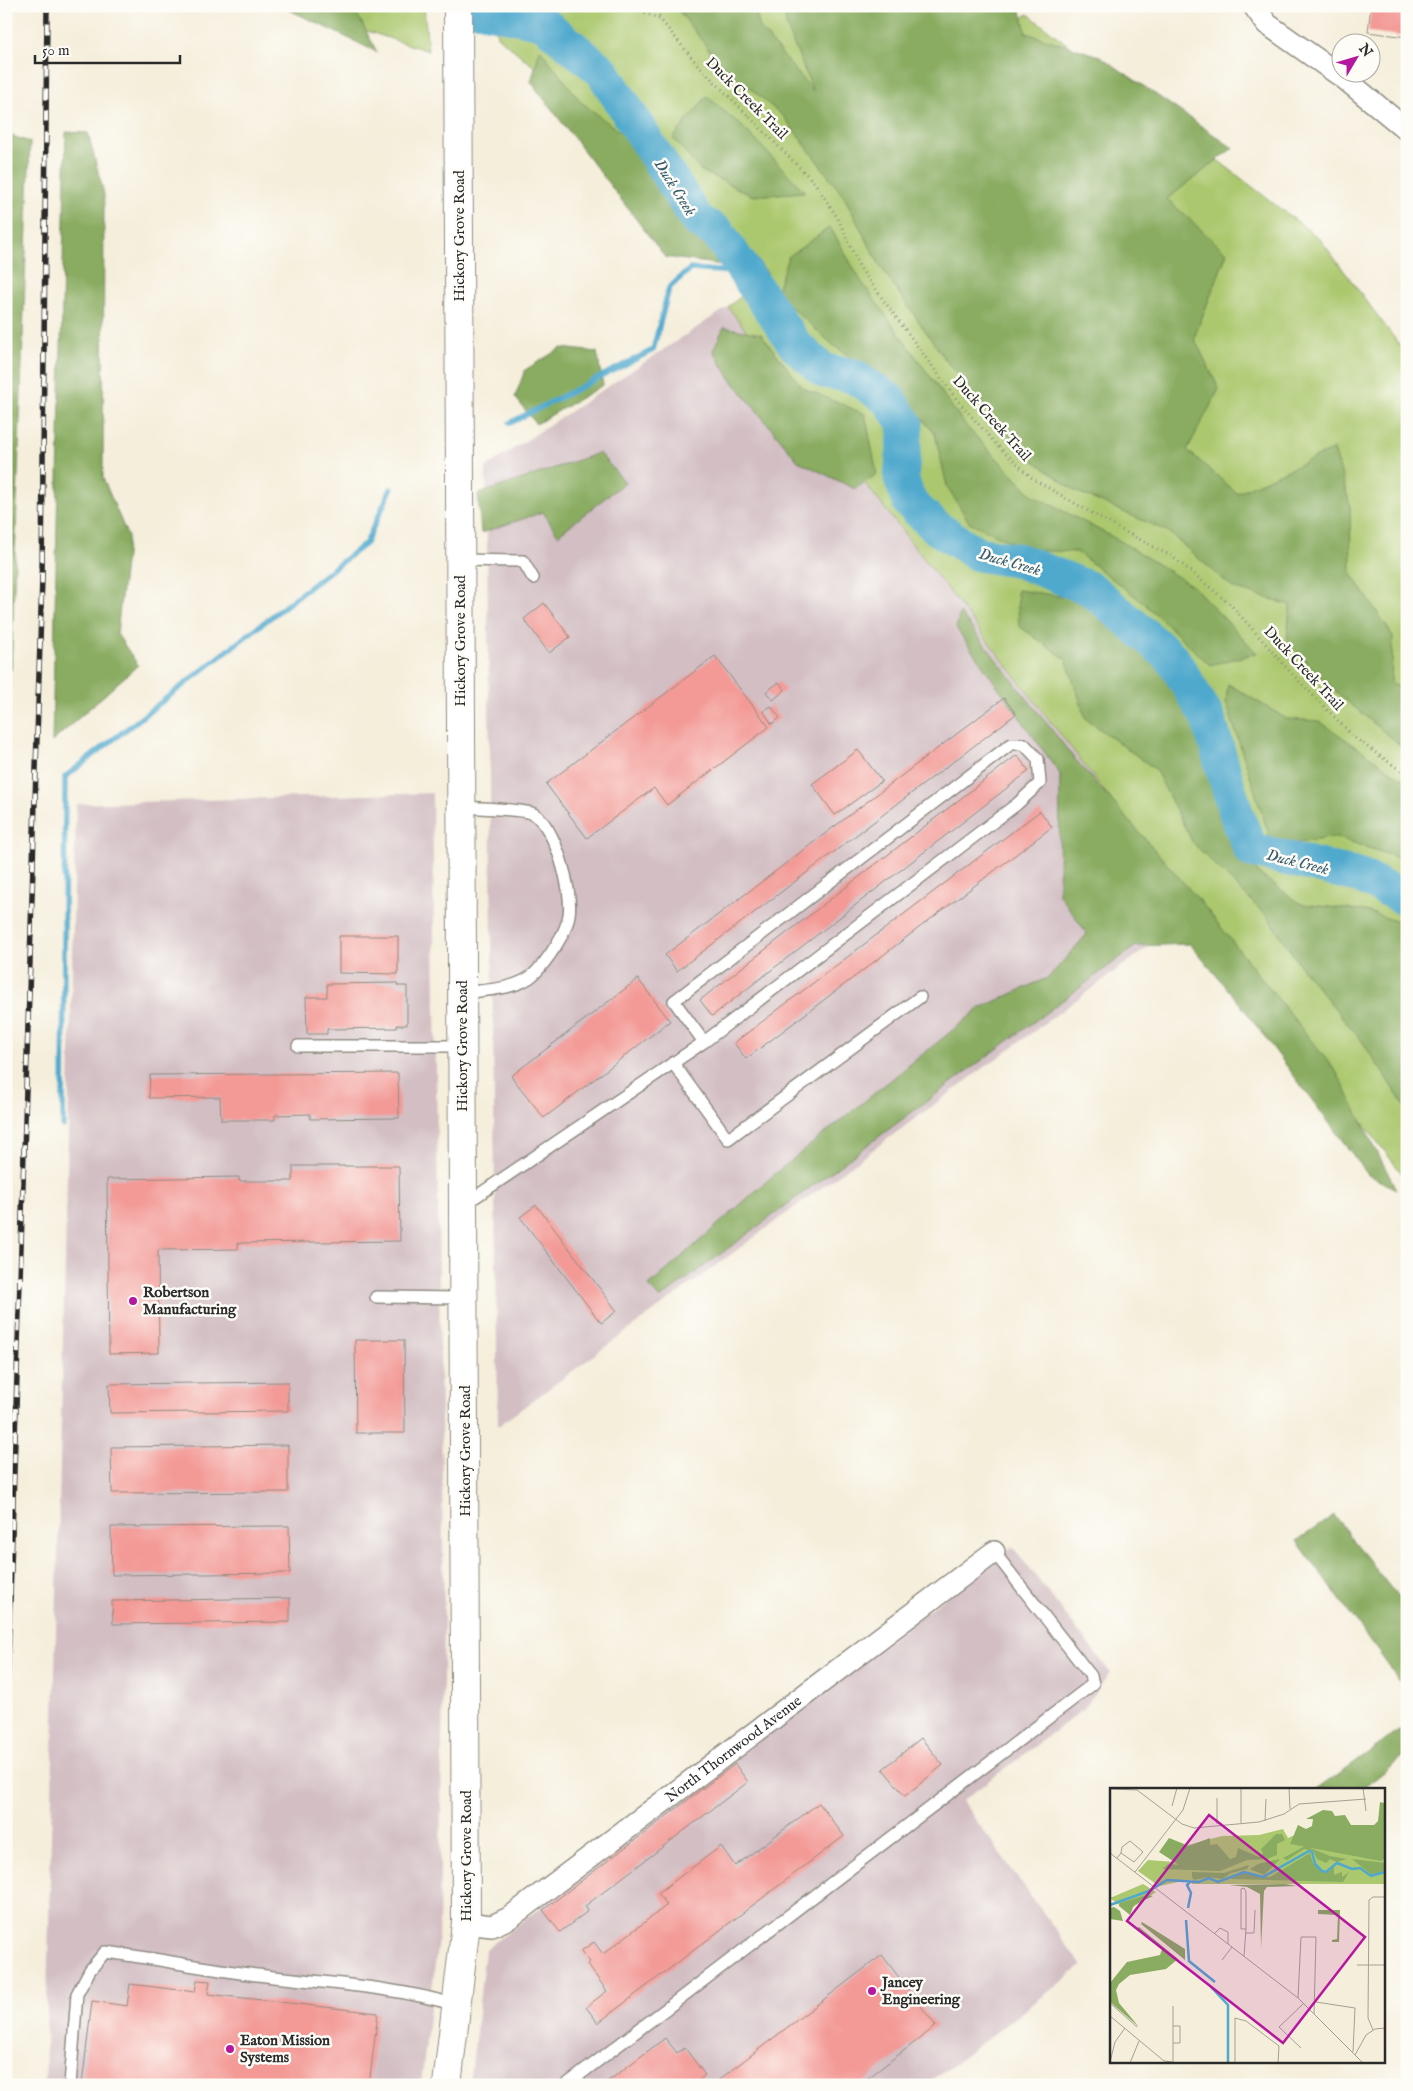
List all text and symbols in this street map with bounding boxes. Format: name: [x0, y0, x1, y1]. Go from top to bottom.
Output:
scale bar: [35, 32, 180, 64]
north arrow: [1330, 32, 1380, 82]
text: N: [1354, 40, 1376, 61]
text: 50 m: [42, 41, 70, 60]
street label: Duck Creek Trail: [701, 53, 792, 144]
water label: Duck Creek: [649, 156, 700, 221]
street label: Hickory Grove Road: [450, 169, 469, 302]
street label: Duck Creek Trail: [948, 372, 1036, 466]
water label: Duck Creek: [976, 545, 1043, 581]
street label: Hickory Grove Road: [451, 574, 470, 707]
street label: Duck Creek Trail: [1260, 622, 1348, 715]
water label: Duck Creek: [1264, 846, 1331, 880]
street label: Hickory Grove Road: [453, 979, 472, 1112]
place label: Robertson Manufacturing: [143, 1283, 237, 1319]
marker: Robertson Manufacturing: [127, 1295, 139, 1307]
street label: Hickory Grove Road: [456, 1384, 475, 1517]
street label: North Thornwood Avenue: [662, 1691, 806, 1807]
inset map: [1110, 1788, 1386, 2064]
street label: Hickory Grove Road: [457, 1789, 476, 1922]
place label: Jancey Engineering: [880, 1973, 961, 2009]
marker: Jancey Engineering: [866, 1985, 878, 1997]
place label: Eaton Mission Systems: [240, 2031, 330, 2067]
marker: Eaton Mission Systems: [224, 2043, 236, 2055]

